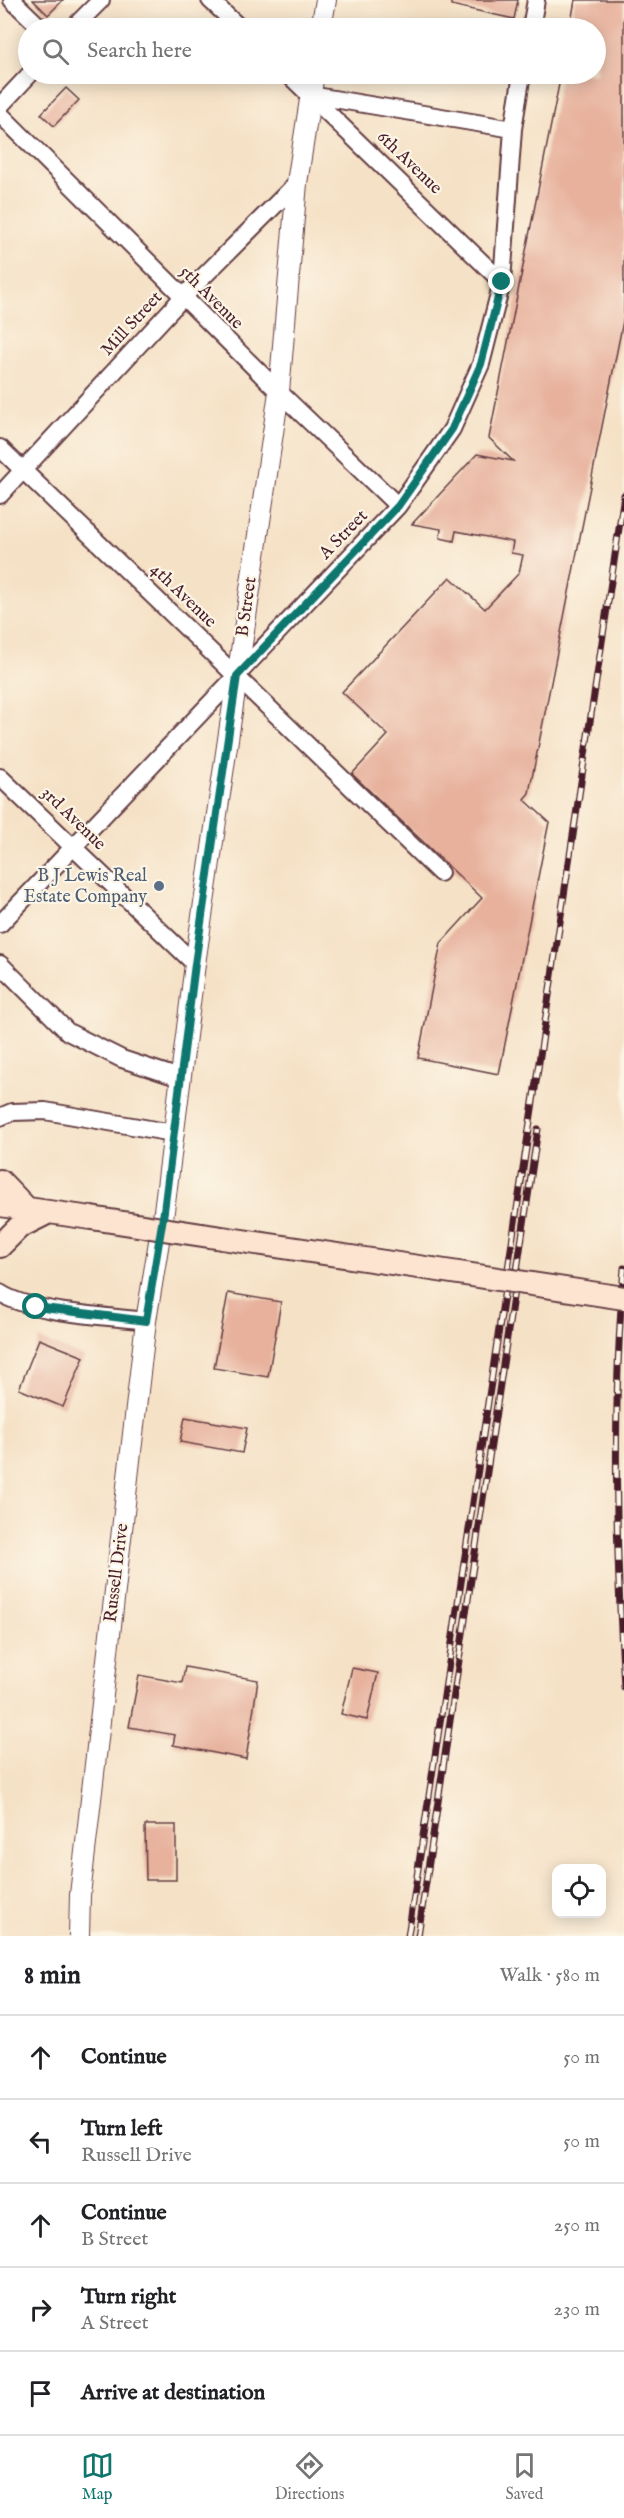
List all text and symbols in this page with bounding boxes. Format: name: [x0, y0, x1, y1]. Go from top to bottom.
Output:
search box: [18, 18, 606, 84]
icon: search: [39, 35, 72, 68]
text: Search here: [87, 37, 192, 65]
street label: 6th Avenue: [371, 126, 447, 200]
street label: 5th Avenue: [174, 261, 248, 335]
route end: [488, 268, 514, 294]
street label: Mill Street: [96, 287, 168, 361]
street label: A Street: [314, 505, 373, 566]
street label: 4th Avenue: [145, 559, 221, 633]
street label: B Street: [231, 575, 263, 639]
street label: 3rd Avenue: [36, 782, 110, 856]
place label: B J Lewis Real Estate Company: [24, 865, 147, 909]
marker: B J Lewis Real Estate Company: [152, 879, 166, 893]
route start: [22, 1293, 48, 1319]
street label: Russell Drive: [100, 1522, 134, 1624]
map controls: [552, 1864, 606, 1918]
button: locate: [552, 1864, 606, 1918]
text: 8 min: [24, 1959, 81, 1992]
text: Walk · 580 m: [499, 1963, 600, 1988]
icon: ahead: [24, 2041, 57, 2074]
text: Continue: [81, 2043, 167, 2071]
text: 50 m: [563, 2045, 600, 2070]
text: Turn left: [81, 2115, 163, 2143]
icon: left: [24, 2125, 57, 2158]
text: 50 m: [563, 2129, 600, 2154]
text: Russell Drive: [81, 2143, 192, 2168]
text: Continue: [81, 2199, 167, 2227]
icon: ahead: [24, 2209, 57, 2242]
text: 250 m: [554, 2213, 600, 2238]
text: B Street: [81, 2227, 148, 2252]
text: Turn right: [81, 2283, 176, 2311]
icon: right: [24, 2293, 57, 2326]
text: 230 m: [554, 2297, 600, 2322]
text: A Street: [81, 2311, 149, 2336]
icon: arrive: [24, 2377, 57, 2410]
text: Arrive at destination: [81, 2379, 265, 2407]
tab: Map: [81, 2449, 114, 2505]
tab: Directions: [275, 2449, 344, 2505]
tab: Saved: [506, 2449, 543, 2505]

